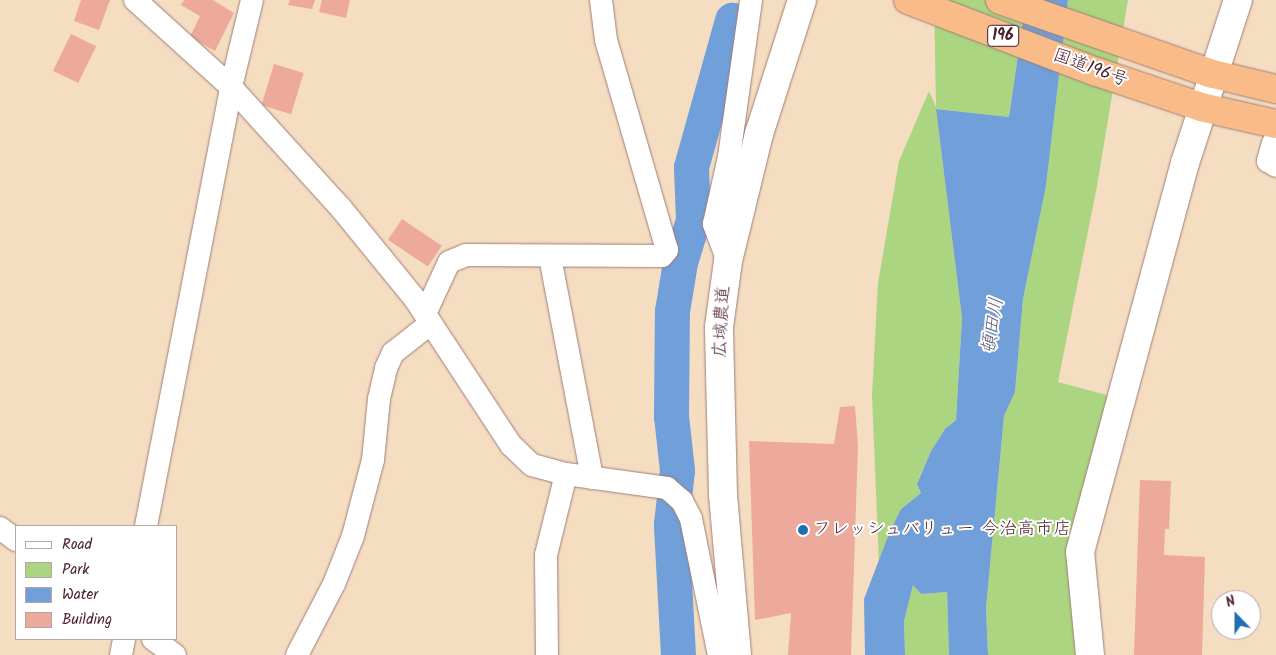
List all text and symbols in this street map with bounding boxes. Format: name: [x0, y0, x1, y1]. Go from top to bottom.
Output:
road number: 196: [987, 22, 1019, 50]
street label: 国道196号: [1049, 45, 1131, 93]
street label: 広域農道: [710, 285, 736, 359]
water label: 頓田川: [978, 296, 1010, 356]
place label: フレッシュバリュー 今治高市店: [813, 519, 1072, 541]
marker: フレッシュバリュー 今治高市店: [797, 524, 809, 536]
legend: [15, 525, 178, 640]
text: Road: [62, 533, 92, 557]
text: Park: [62, 558, 89, 582]
text: Water: [62, 583, 98, 607]
north arrow: [1211, 590, 1261, 640]
text: N: [1223, 590, 1239, 614]
text: Building: [62, 608, 112, 632]

